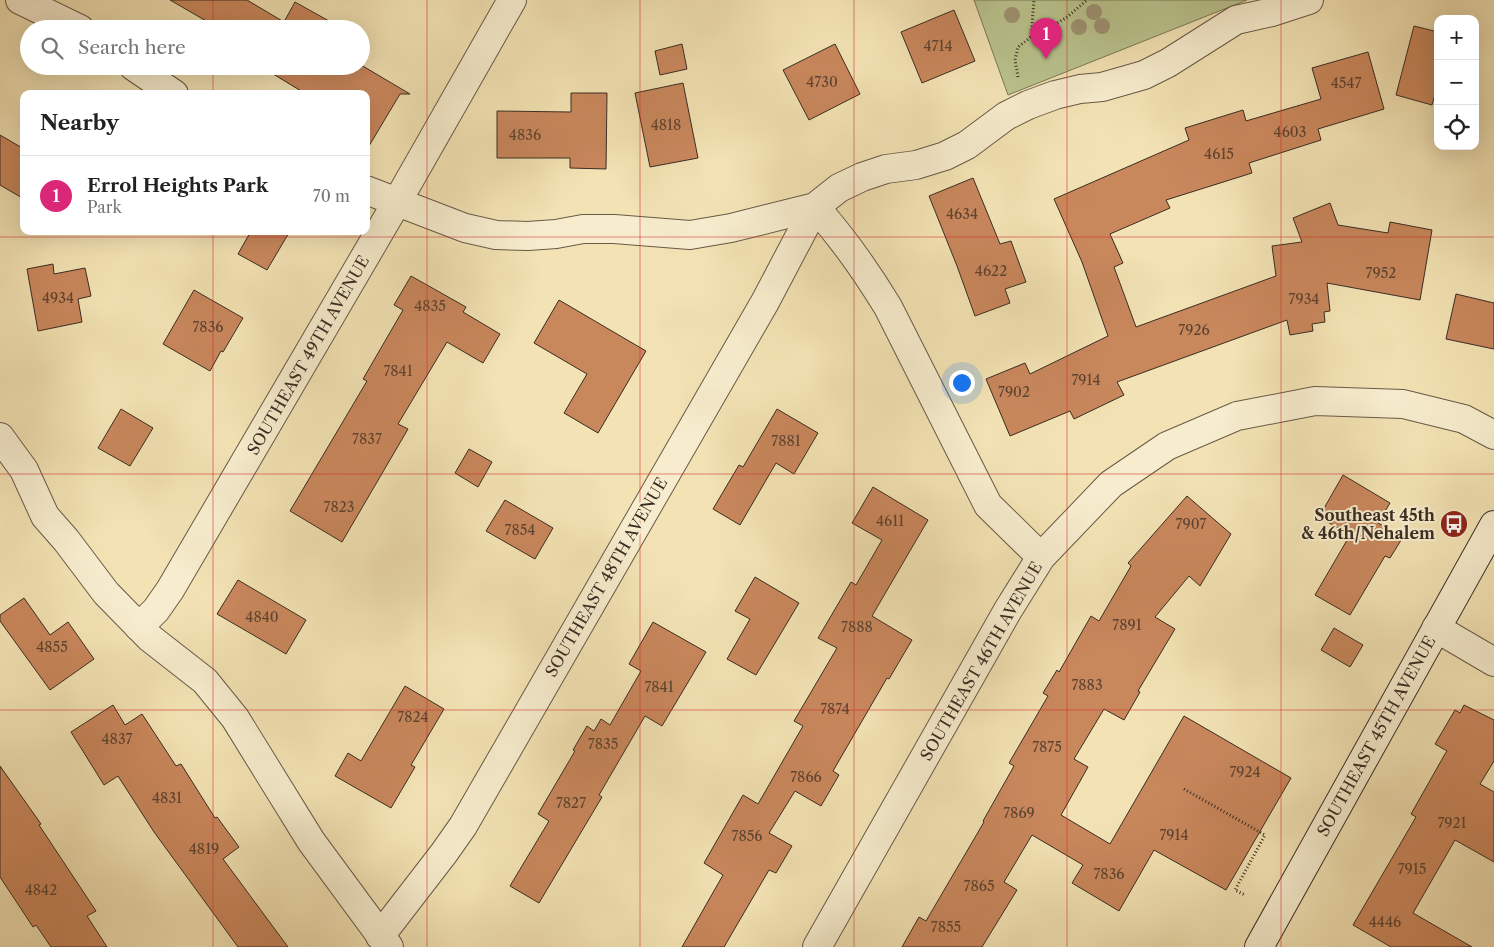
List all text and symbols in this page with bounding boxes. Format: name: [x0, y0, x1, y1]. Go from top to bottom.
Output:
map controls: [1434, 15, 1479, 150]
button: +: [1434, 15, 1479, 60]
pin: 1: [1030, 18, 1062, 59]
search box: [20, 20, 370, 75]
icon: search: [38, 34, 66, 62]
text: Search here: [78, 36, 186, 59]
house number: 4714: [924, 37, 952, 55]
button: −: [1434, 60, 1479, 105]
house number: 4730: [806, 73, 838, 91]
house number: 4547: [1331, 74, 1361, 92]
button: locate: [1434, 105, 1479, 150]
text: Nearby: [40, 110, 119, 135]
house number: 4818: [651, 116, 681, 134]
house number: 4603: [1274, 123, 1306, 141]
house number: 4836: [509, 126, 541, 144]
house number: 4615: [1204, 145, 1234, 163]
text: Errol Heights Park: [87, 174, 268, 197]
text: 1: [52, 186, 60, 206]
text: 70 m: [313, 186, 350, 206]
text: Park: [87, 197, 122, 217]
house number: 4634: [946, 205, 978, 223]
street label: SOUTHEAST 49TH AVENUE: [243, 252, 373, 458]
house number: 4622: [975, 262, 1007, 280]
house number: 7952: [1366, 264, 1396, 282]
house number: 4934: [42, 289, 74, 307]
house number: 7934: [1289, 290, 1319, 308]
house number: 4835: [414, 297, 446, 315]
house number: 7836: [192, 318, 224, 336]
house number: 7926: [1178, 321, 1210, 339]
house number: 7841: [383, 362, 413, 380]
your location: [949, 370, 975, 396]
house number: 7914: [1071, 371, 1101, 389]
house number: 7902: [998, 383, 1030, 401]
house number: 7837: [352, 430, 382, 448]
house number: 7881: [771, 432, 801, 450]
street label: SOUTHEAST 48TH AVENUE: [541, 474, 671, 680]
house number: 7823: [324, 498, 354, 516]
place label: Southeast 45th & 46th/Nehalem: [1301, 505, 1435, 543]
bus stop icon: Southeast 45th & 46th/Nehalem: [1439, 509, 1469, 539]
house number: 4611: [876, 512, 904, 530]
house number: 7907: [1176, 515, 1207, 533]
house number: 7854: [505, 521, 535, 539]
street label: SOUTHEAST 46TH AVENUE: [916, 558, 1046, 764]
house number: 4840: [245, 608, 279, 626]
house number: 7891: [1112, 616, 1142, 634]
house number: 7888: [841, 618, 873, 636]
street label: SOUTHEAST 45TH AVENUE: [1312, 632, 1440, 840]
house number: 4855: [36, 638, 68, 656]
house number: 7883: [1071, 676, 1103, 694]
house number: 7841: [644, 678, 674, 696]
house number: 7874: [820, 700, 850, 718]
house number: 7824: [397, 708, 429, 726]
house number: 4837: [102, 730, 133, 748]
house number: 7835: [588, 735, 618, 753]
house number: 7875: [1032, 738, 1062, 756]
house number: 7924: [1229, 763, 1261, 781]
house number: 7866: [790, 768, 822, 786]
house number: 4831: [152, 789, 182, 807]
house number: 7827: [556, 794, 586, 812]
house number: 7869: [1003, 804, 1035, 822]
house number: 7921: [1437, 814, 1467, 832]
house number: 7914: [1159, 826, 1189, 844]
house number: 7856: [732, 827, 763, 845]
house number: 4819: [189, 840, 219, 858]
house number: 7915: [1398, 860, 1426, 878]
house number: 7836: [1093, 865, 1125, 883]
house number: 7865: [964, 877, 995, 895]
house number: 4842: [25, 881, 57, 899]
house number: 4446: [1369, 913, 1401, 931]
house number: 7855: [931, 918, 961, 936]

